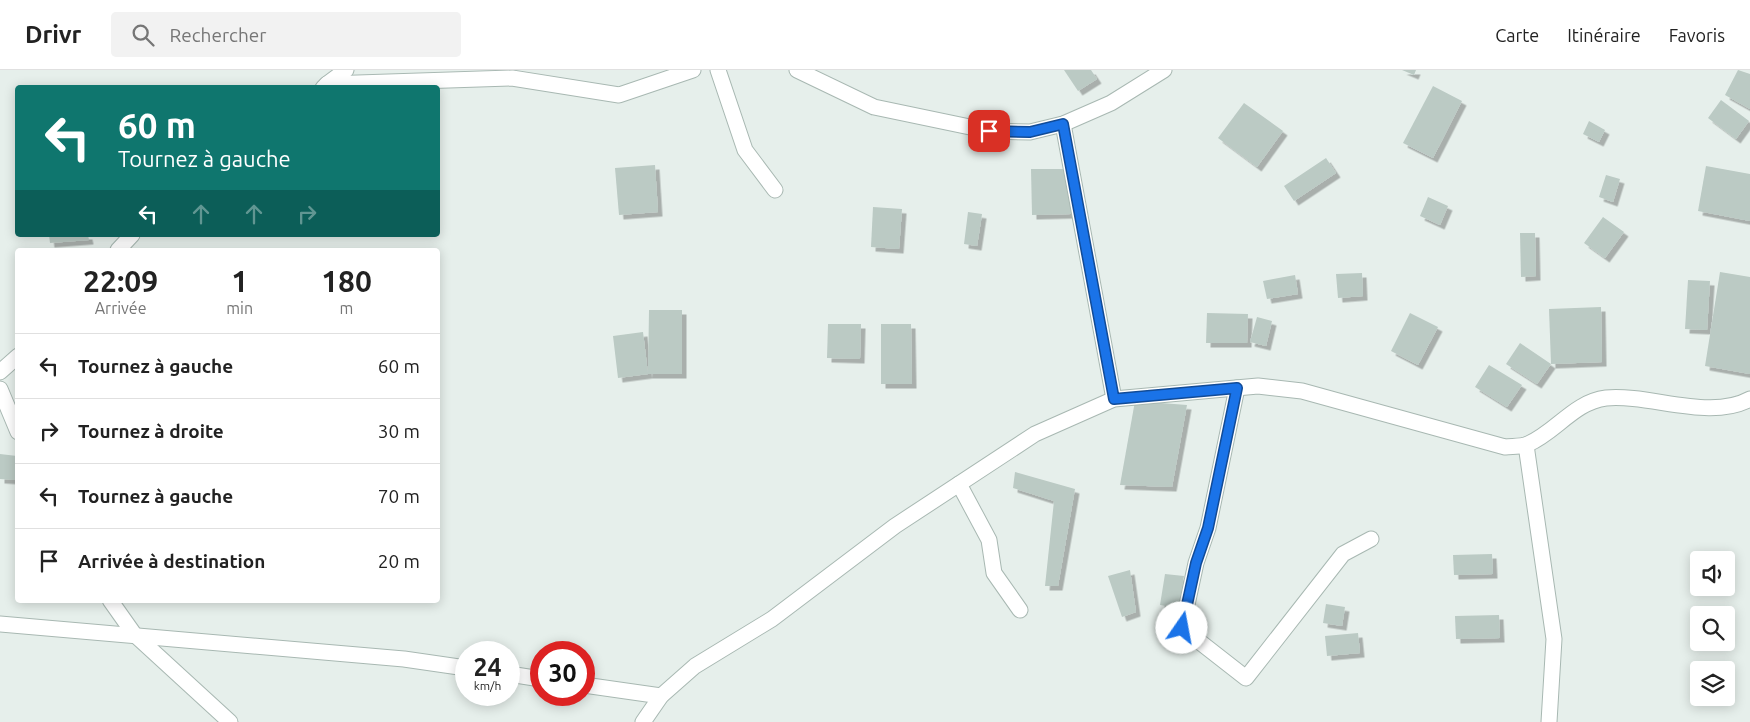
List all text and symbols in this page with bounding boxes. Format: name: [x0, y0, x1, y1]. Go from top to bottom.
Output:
search box: [111, 12, 461, 57]
text: Drivr: [25, 21, 81, 48]
icon: search: [129, 21, 157, 49]
text: Rechercher: [169, 24, 266, 46]
text: Carte: [1495, 25, 1539, 45]
text: Itinéraire: [1567, 25, 1641, 45]
text: Favoris: [1669, 25, 1725, 45]
icon: left: [35, 105, 100, 170]
text: 60 m: [118, 105, 196, 145]
pin: [968, 110, 1010, 152]
icon: arrive: [975, 117, 1003, 145]
text: Tournez à gauche: [118, 146, 291, 171]
icon: left: [134, 200, 162, 228]
icon: ahead: [187, 200, 215, 228]
icon: ahead: [240, 200, 268, 228]
icon: right: [293, 200, 321, 228]
text: 22:09: [83, 264, 158, 298]
text: 1: [231, 264, 248, 298]
text: 180: [321, 264, 372, 298]
text: Arrivée: [95, 299, 147, 317]
text: min: [226, 299, 253, 317]
text: m: [340, 299, 353, 317]
icon: left: [35, 352, 63, 380]
text: Tournez à gauche: [78, 355, 233, 377]
text: 60 m: [378, 355, 420, 377]
icon: right: [35, 417, 63, 445]
text: Tournez à droite: [78, 420, 224, 442]
text: 30 m: [378, 420, 420, 442]
icon: left: [35, 482, 63, 510]
text: Tournez à gauche: [78, 485, 233, 507]
text: 70 m: [378, 485, 420, 507]
icon: arrive: [35, 547, 63, 575]
text: Arrivée à destination: [78, 550, 265, 572]
text: 20 m: [378, 550, 420, 572]
map controls: [1690, 551, 1735, 706]
button: sound: [1690, 551, 1735, 596]
position arrow: [1155, 601, 1207, 653]
button: search: [1690, 606, 1735, 651]
speed limit sign: 30: [530, 641, 595, 706]
text: 24: [473, 653, 502, 681]
button: layers: [1690, 661, 1735, 706]
text: km/h: [474, 679, 501, 692]

